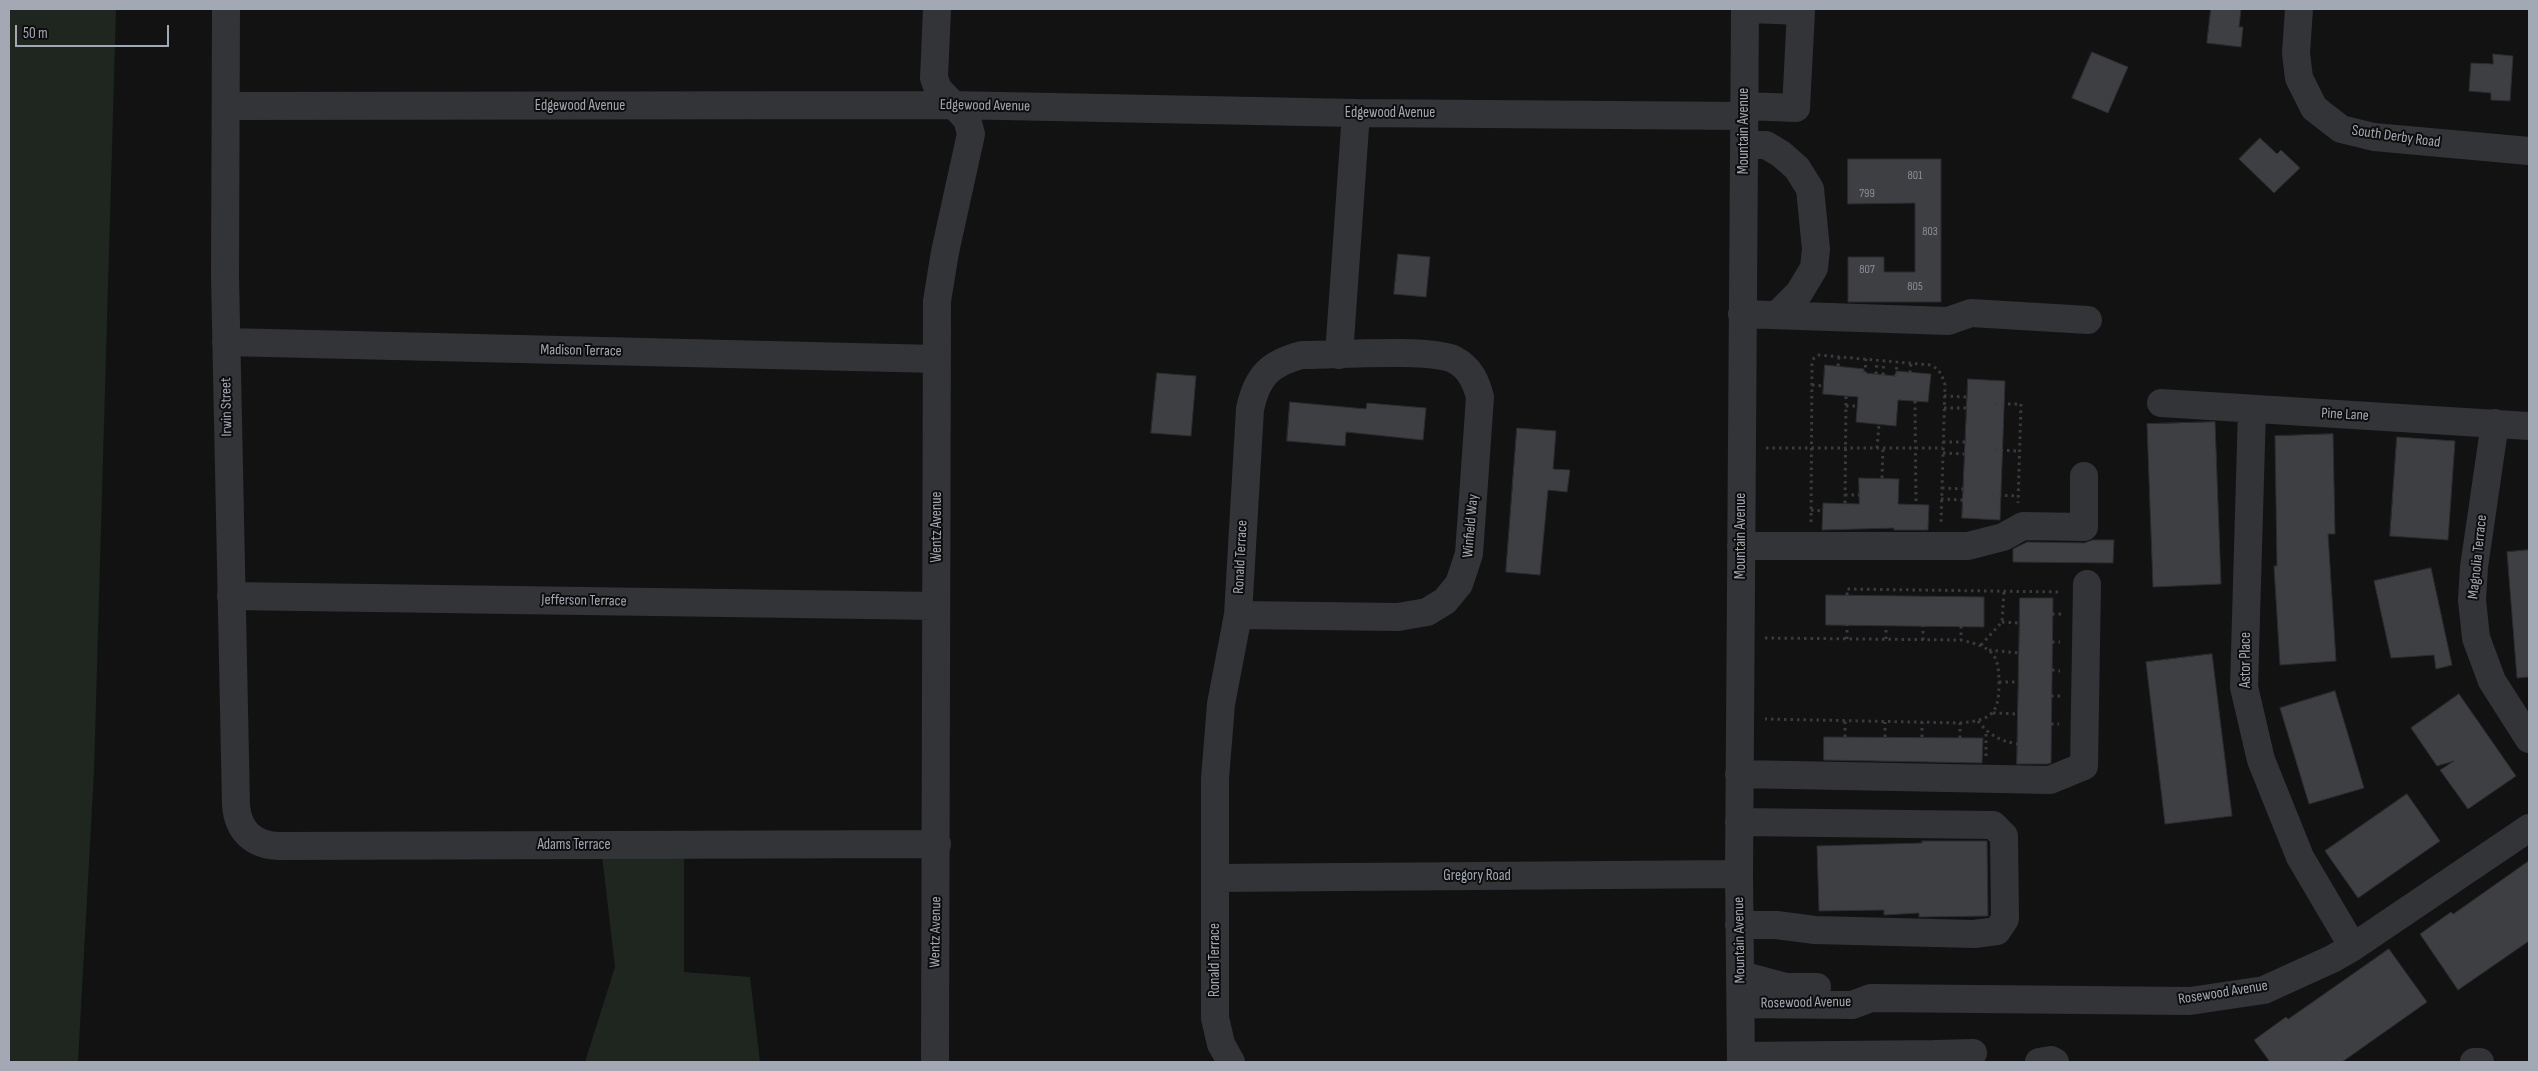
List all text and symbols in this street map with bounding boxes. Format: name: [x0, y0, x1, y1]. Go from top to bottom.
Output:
scale bar: [18, 15, 171, 47]
text: 50 m: [23, 24, 48, 43]
street label: Mountain Avenue: [1735, 88, 1753, 174]
street label: Edgewood Avenue: [940, 96, 1030, 116]
street label: Edgewood Avenue: [535, 97, 625, 115]
street label: Edgewood Avenue: [1345, 104, 1435, 122]
street label: South Derby Road: [2351, 122, 2441, 152]
house number: 801: [1908, 169, 1922, 183]
house number: 799: [1859, 187, 1875, 201]
house number: 803: [1922, 225, 1938, 239]
house number: 807: [1859, 263, 1875, 277]
house number: 805: [1907, 280, 1923, 294]
street label: Madison Terrace: [540, 341, 622, 361]
street label: Irwin Street: [217, 377, 237, 437]
street label: Pine Lane: [2321, 405, 2369, 425]
street label: Wentz Avenue: [928, 491, 946, 563]
street label: Winfield Way: [1459, 493, 1483, 559]
street label: Mountain Avenue: [1732, 493, 1750, 579]
street label: Magnolia Terrace: [2465, 514, 2491, 600]
street label: Ronald Terrace: [1230, 520, 1252, 594]
street label: Jefferson Terrace: [541, 591, 627, 611]
street label: Astor Place: [2237, 632, 2255, 688]
street label: Adams Terrace: [538, 836, 610, 854]
street label: Gregory Road: [1443, 867, 1511, 885]
street label: Wentz Avenue: [926, 896, 946, 968]
street label: Mountain Avenue: [1730, 897, 1750, 983]
street label: Ronald Terrace: [1206, 923, 1224, 997]
street label: Rosewood Avenue: [2177, 977, 2269, 1009]
street label: Rosewood Avenue: [1761, 993, 1851, 1013]

